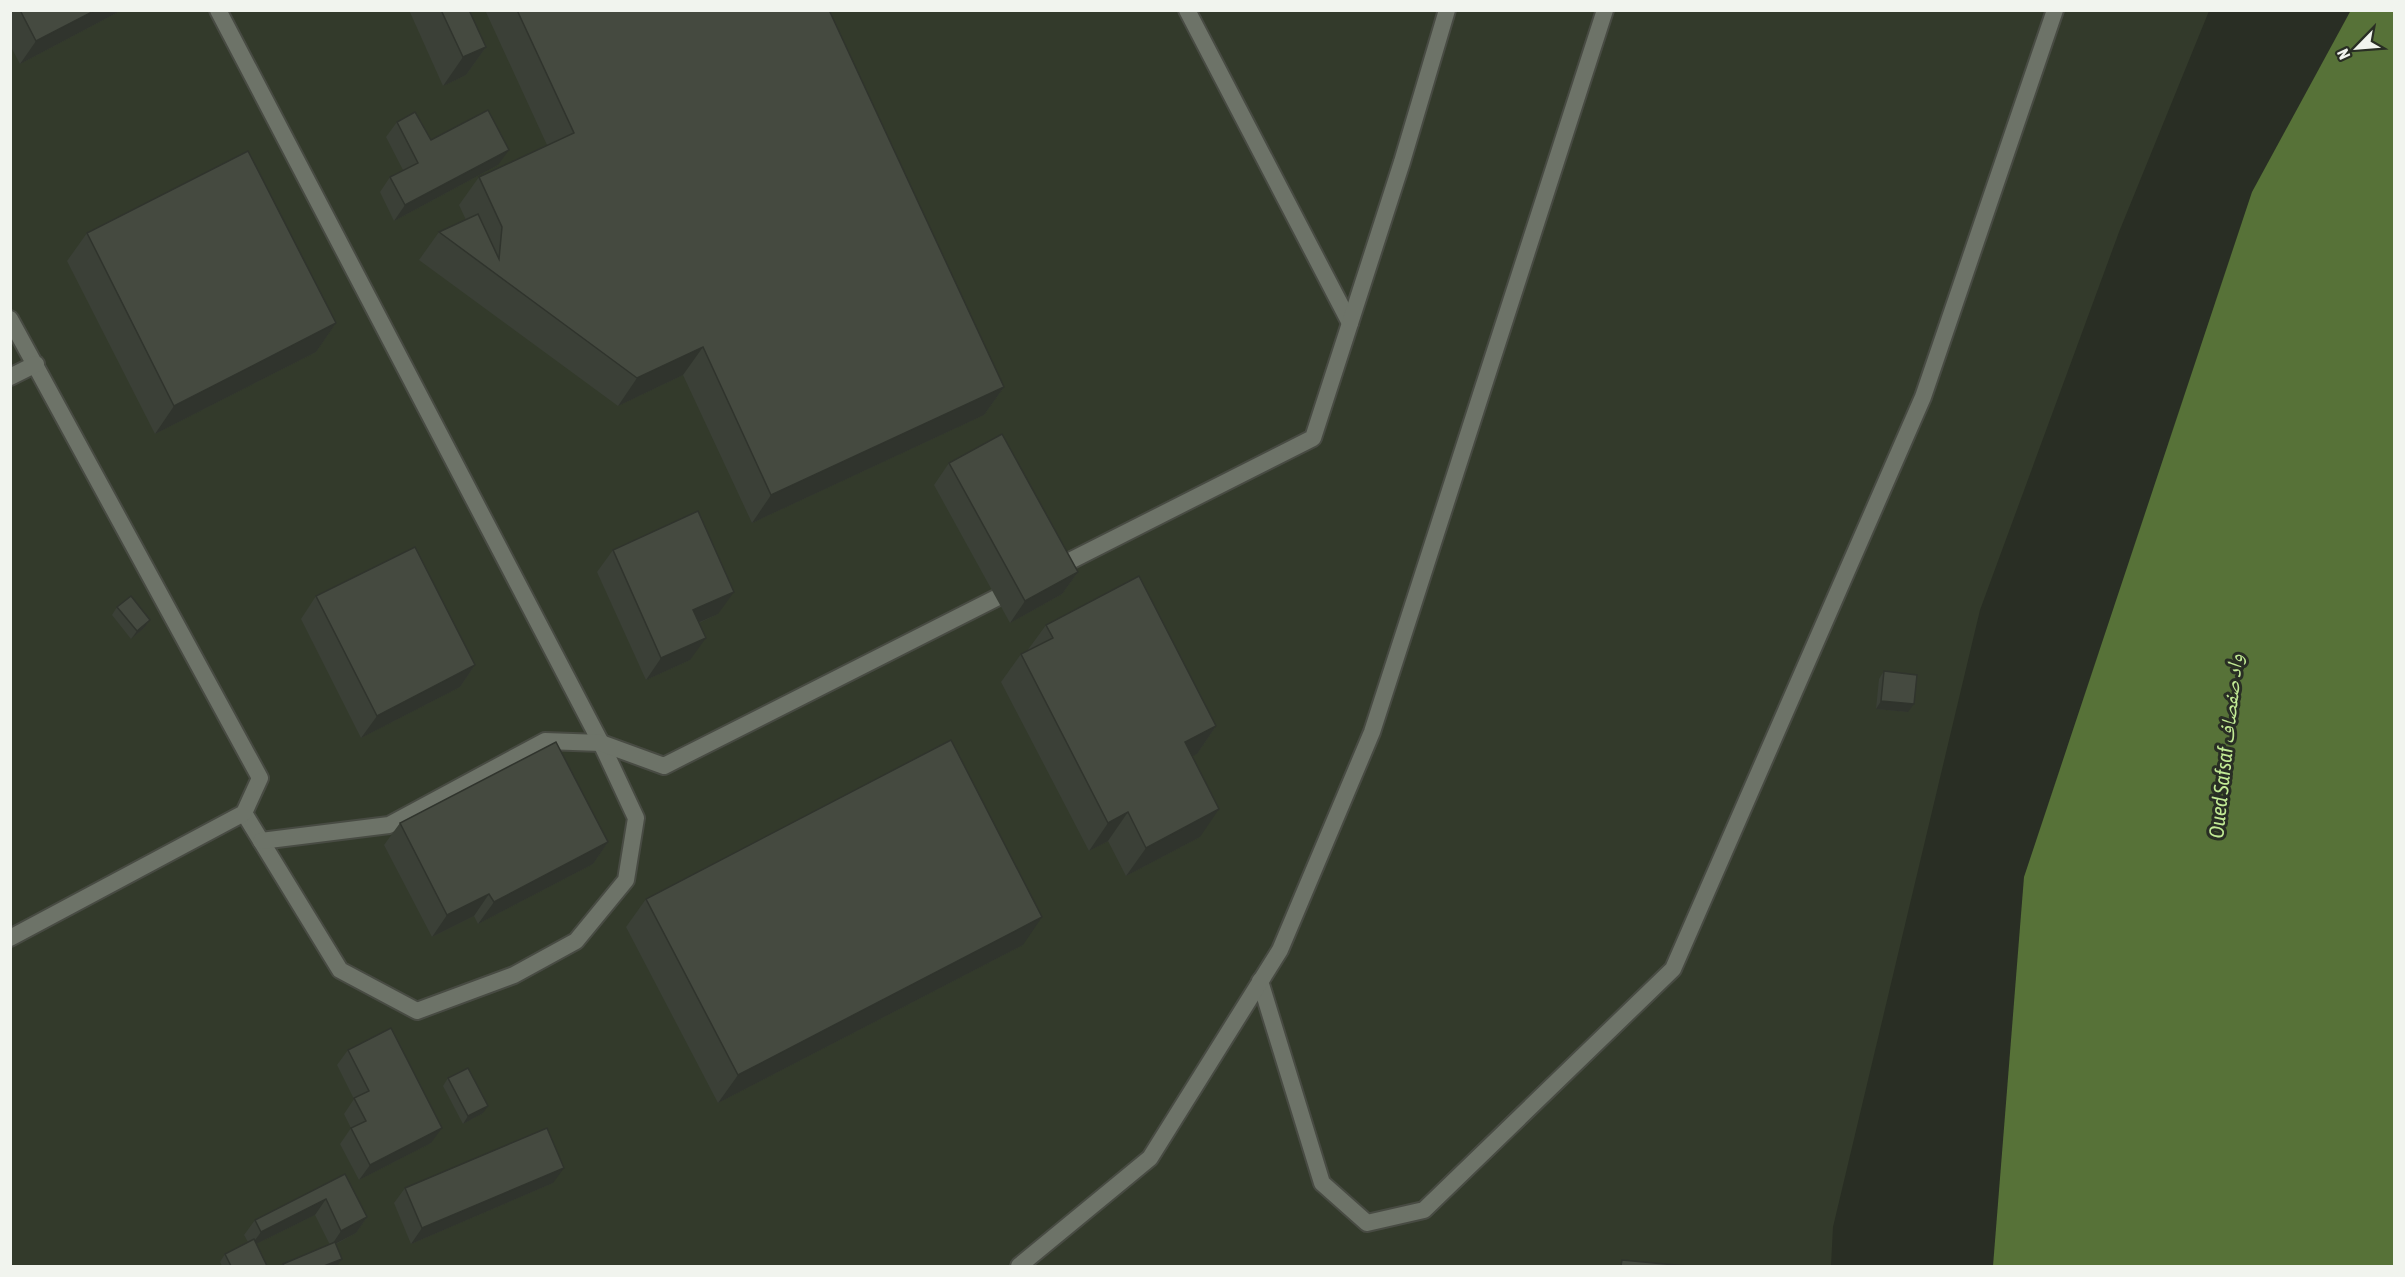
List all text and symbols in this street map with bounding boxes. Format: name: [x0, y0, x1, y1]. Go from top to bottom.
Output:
north arrow: [2327, 18, 2387, 78]
text: N: [2333, 46, 2354, 62]
water label: Oued Safsaf واد صفصاف: [2203, 653, 2248, 839]

